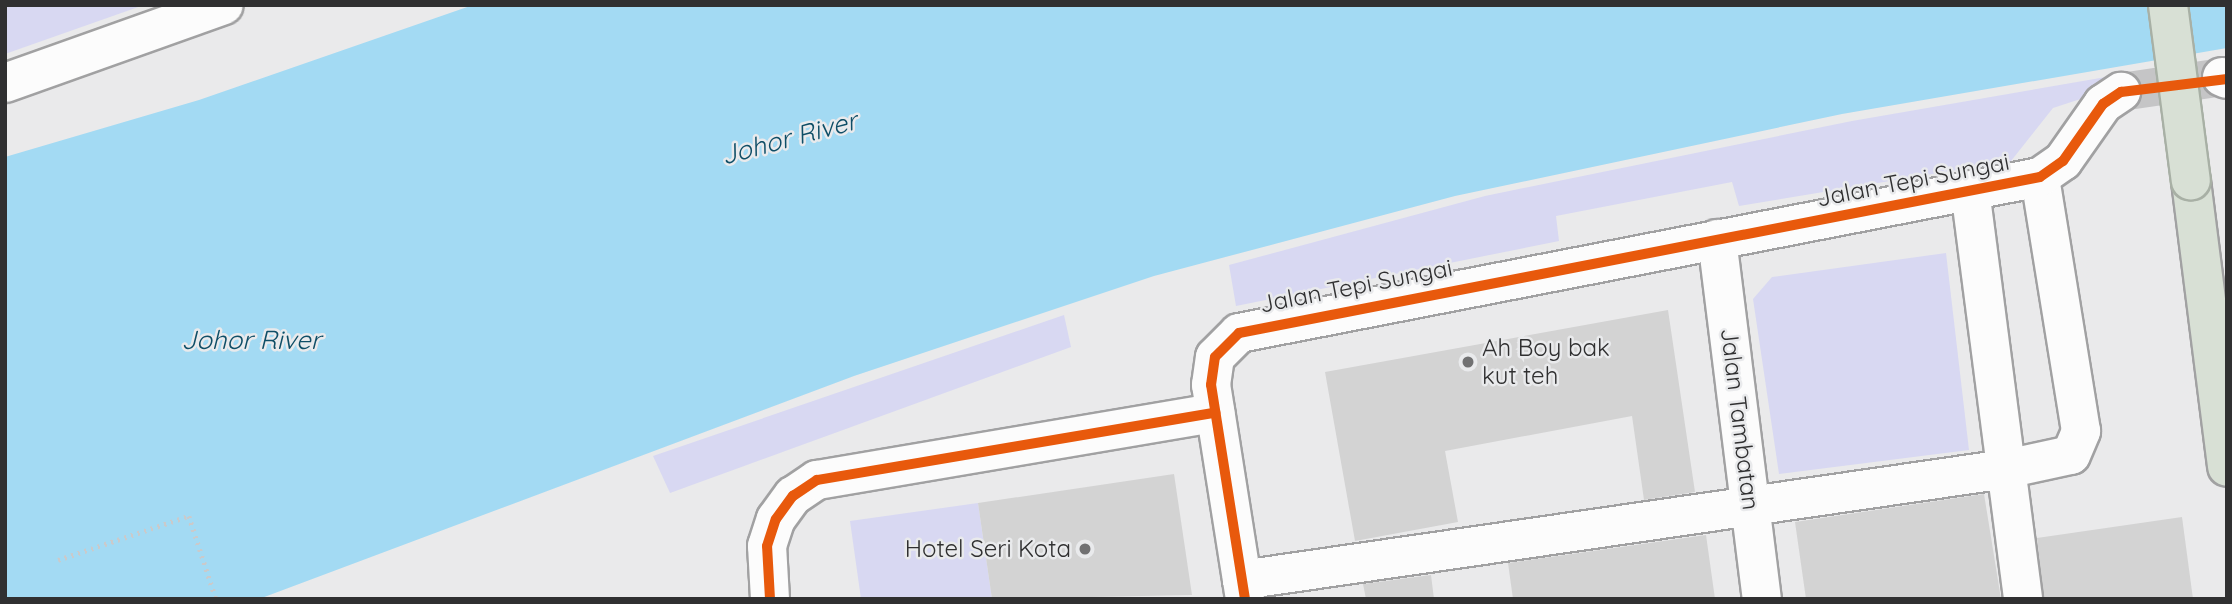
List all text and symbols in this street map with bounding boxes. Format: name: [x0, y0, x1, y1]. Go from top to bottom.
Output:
water label: Johor River: [718, 105, 860, 171]
street label: Jalan Tepi Sungai: [1814, 147, 2012, 213]
street label: Jalan Tepi Sungai: [1257, 253, 1455, 319]
water label: Johor River: [181, 324, 321, 356]
street label: Jalan Tambatan: [1715, 326, 1765, 512]
place label: Ah Boy bak kut teh: [1482, 334, 1610, 390]
marker: Ah Boy bak kut teh: [1460, 354, 1476, 370]
place label: Hotel Seri Kota: [905, 535, 1071, 563]
marker: Hotel Seri Kota: [1077, 541, 1093, 557]

